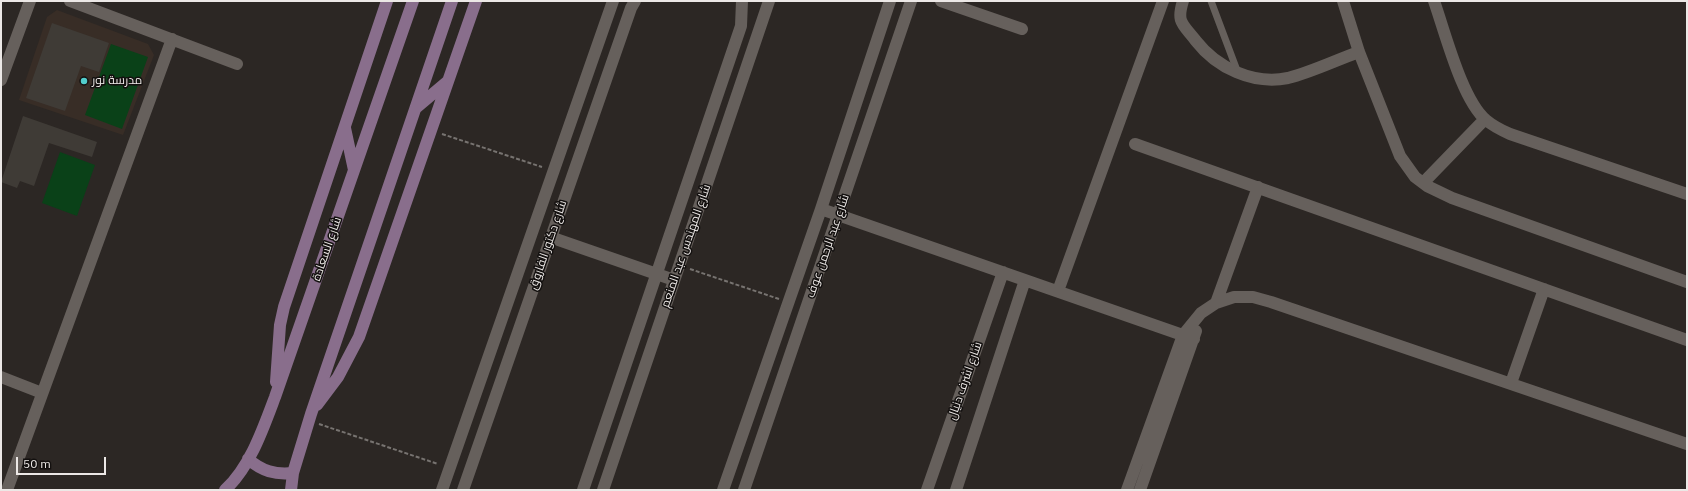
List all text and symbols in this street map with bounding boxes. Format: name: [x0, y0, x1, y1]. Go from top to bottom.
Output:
place label: مدرسة نور: [92, 74, 142, 88]
marker: مدرسة نور: [79, 76, 89, 86]
street label: شارع المهندس عبد المنعم: [658, 182, 714, 310]
street label: شارع عبد الرحمن عوف: [804, 192, 852, 300]
street label: شارع دكتور الفاروق: [526, 198, 570, 292]
street label: شارع السعادة: [309, 215, 345, 283]
street label: شارع اشرف دنيال: [945, 340, 985, 422]
scale bar: [18, 449, 108, 475]
text: 50 m: [23, 456, 51, 471]

